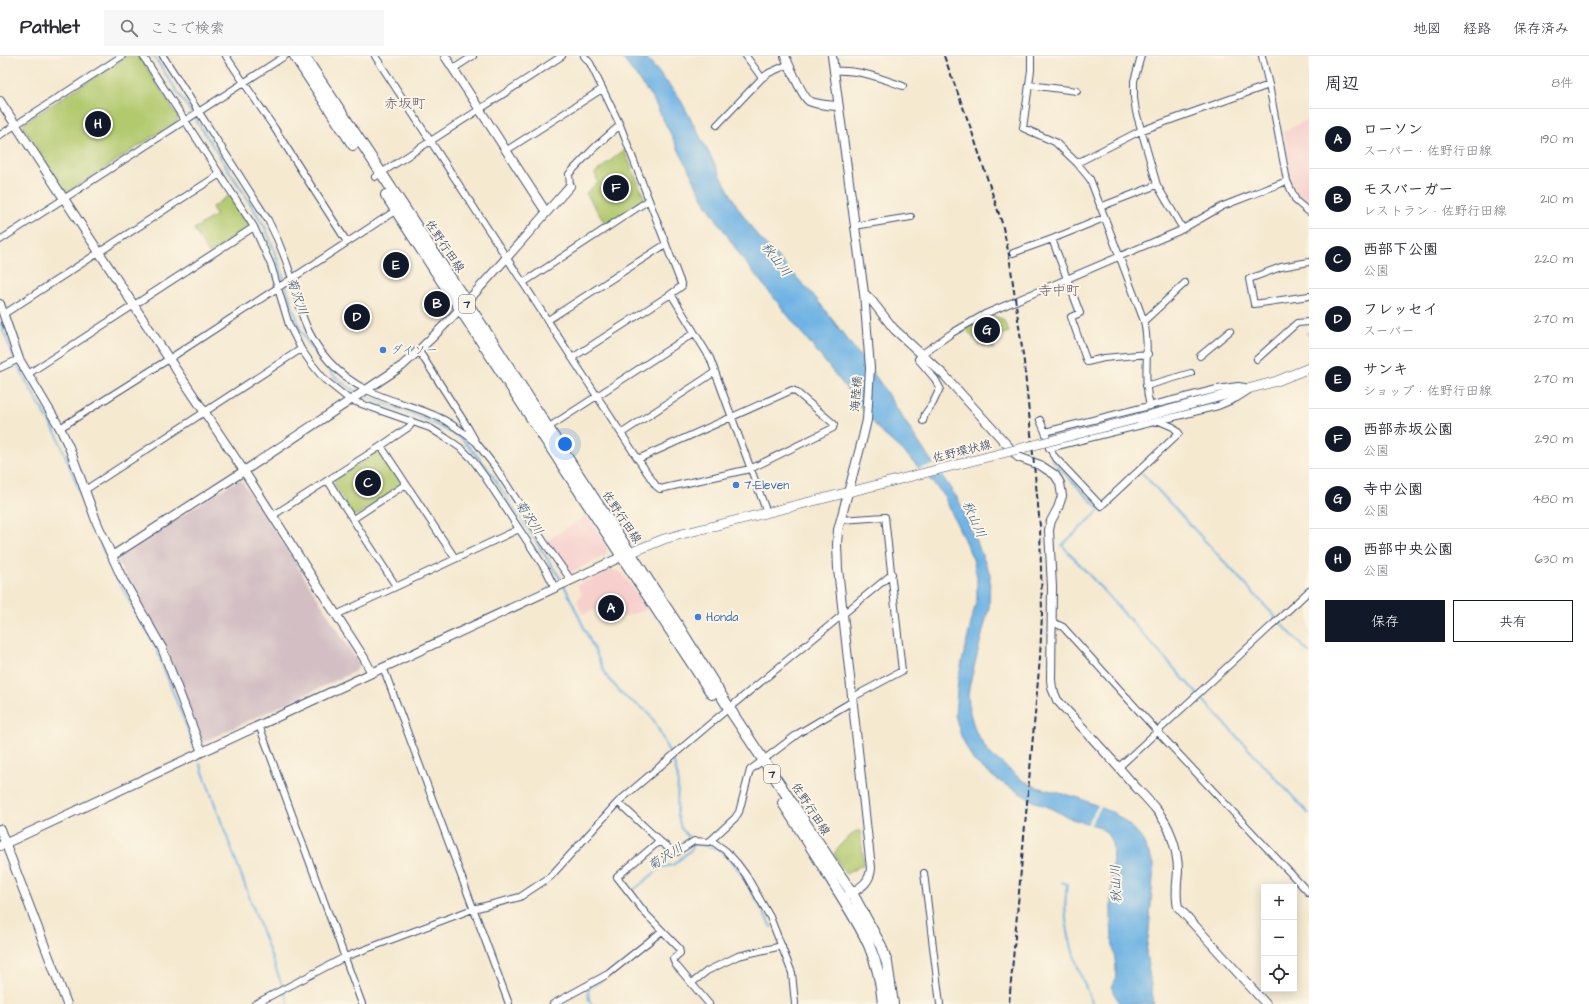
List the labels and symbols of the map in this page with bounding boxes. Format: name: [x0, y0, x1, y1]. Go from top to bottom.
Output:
district label: 赤坂町: [384, 94, 426, 114]
pin: H: [85, 109, 111, 139]
pin: F: [603, 173, 629, 203]
street label: 佐野行田線: [421, 217, 468, 276]
water label: 秋山川: [757, 239, 795, 281]
pin: E: [383, 250, 409, 280]
water label: 菊沢川: [282, 275, 312, 318]
district label: 寺中町: [1038, 281, 1080, 301]
pin: B: [424, 289, 450, 319]
road number: 7: [459, 295, 475, 313]
pin: D: [344, 302, 370, 332]
pin: G: [974, 315, 1000, 345]
place label: ダイソー: [391, 342, 438, 359]
marker: ダイソー: [378, 345, 388, 355]
street label: 海陸橋: [847, 375, 866, 413]
your location: [555, 434, 575, 454]
street label: 佐野環状線: [931, 436, 993, 467]
pin: C: [355, 468, 381, 498]
place label: 7-Eleven: [744, 477, 789, 494]
marker: 7-Eleven: [731, 480, 741, 490]
street label: 佐野行田線: [598, 488, 645, 547]
water label: 菊沢川: [511, 496, 548, 539]
water label: 秋山川: [958, 498, 990, 541]
pin: A: [598, 593, 624, 623]
place label: Honda: [706, 609, 738, 626]
marker: Honda: [693, 612, 703, 622]
road number: 7: [764, 765, 780, 783]
street label: 佐野行田線: [787, 779, 834, 839]
water label: 菊沢川: [644, 839, 687, 875]
water label: 秋山川: [1106, 864, 1126, 904]

